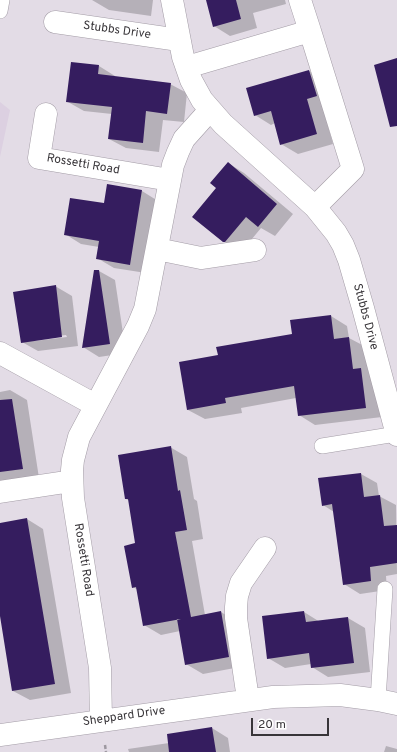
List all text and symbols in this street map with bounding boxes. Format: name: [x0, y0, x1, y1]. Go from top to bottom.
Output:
street label: Stubbs Drive: [82, 19, 152, 43]
street label: Rossetti Road: [45, 151, 121, 179]
street label: Stubbs Drive: [349, 282, 381, 352]
street label: Rossetti Road: [70, 522, 96, 598]
street label: Sheppard Drive: [82, 704, 166, 730]
scale bar: [253, 710, 331, 736]
text: 20 m: [258, 717, 286, 733]

